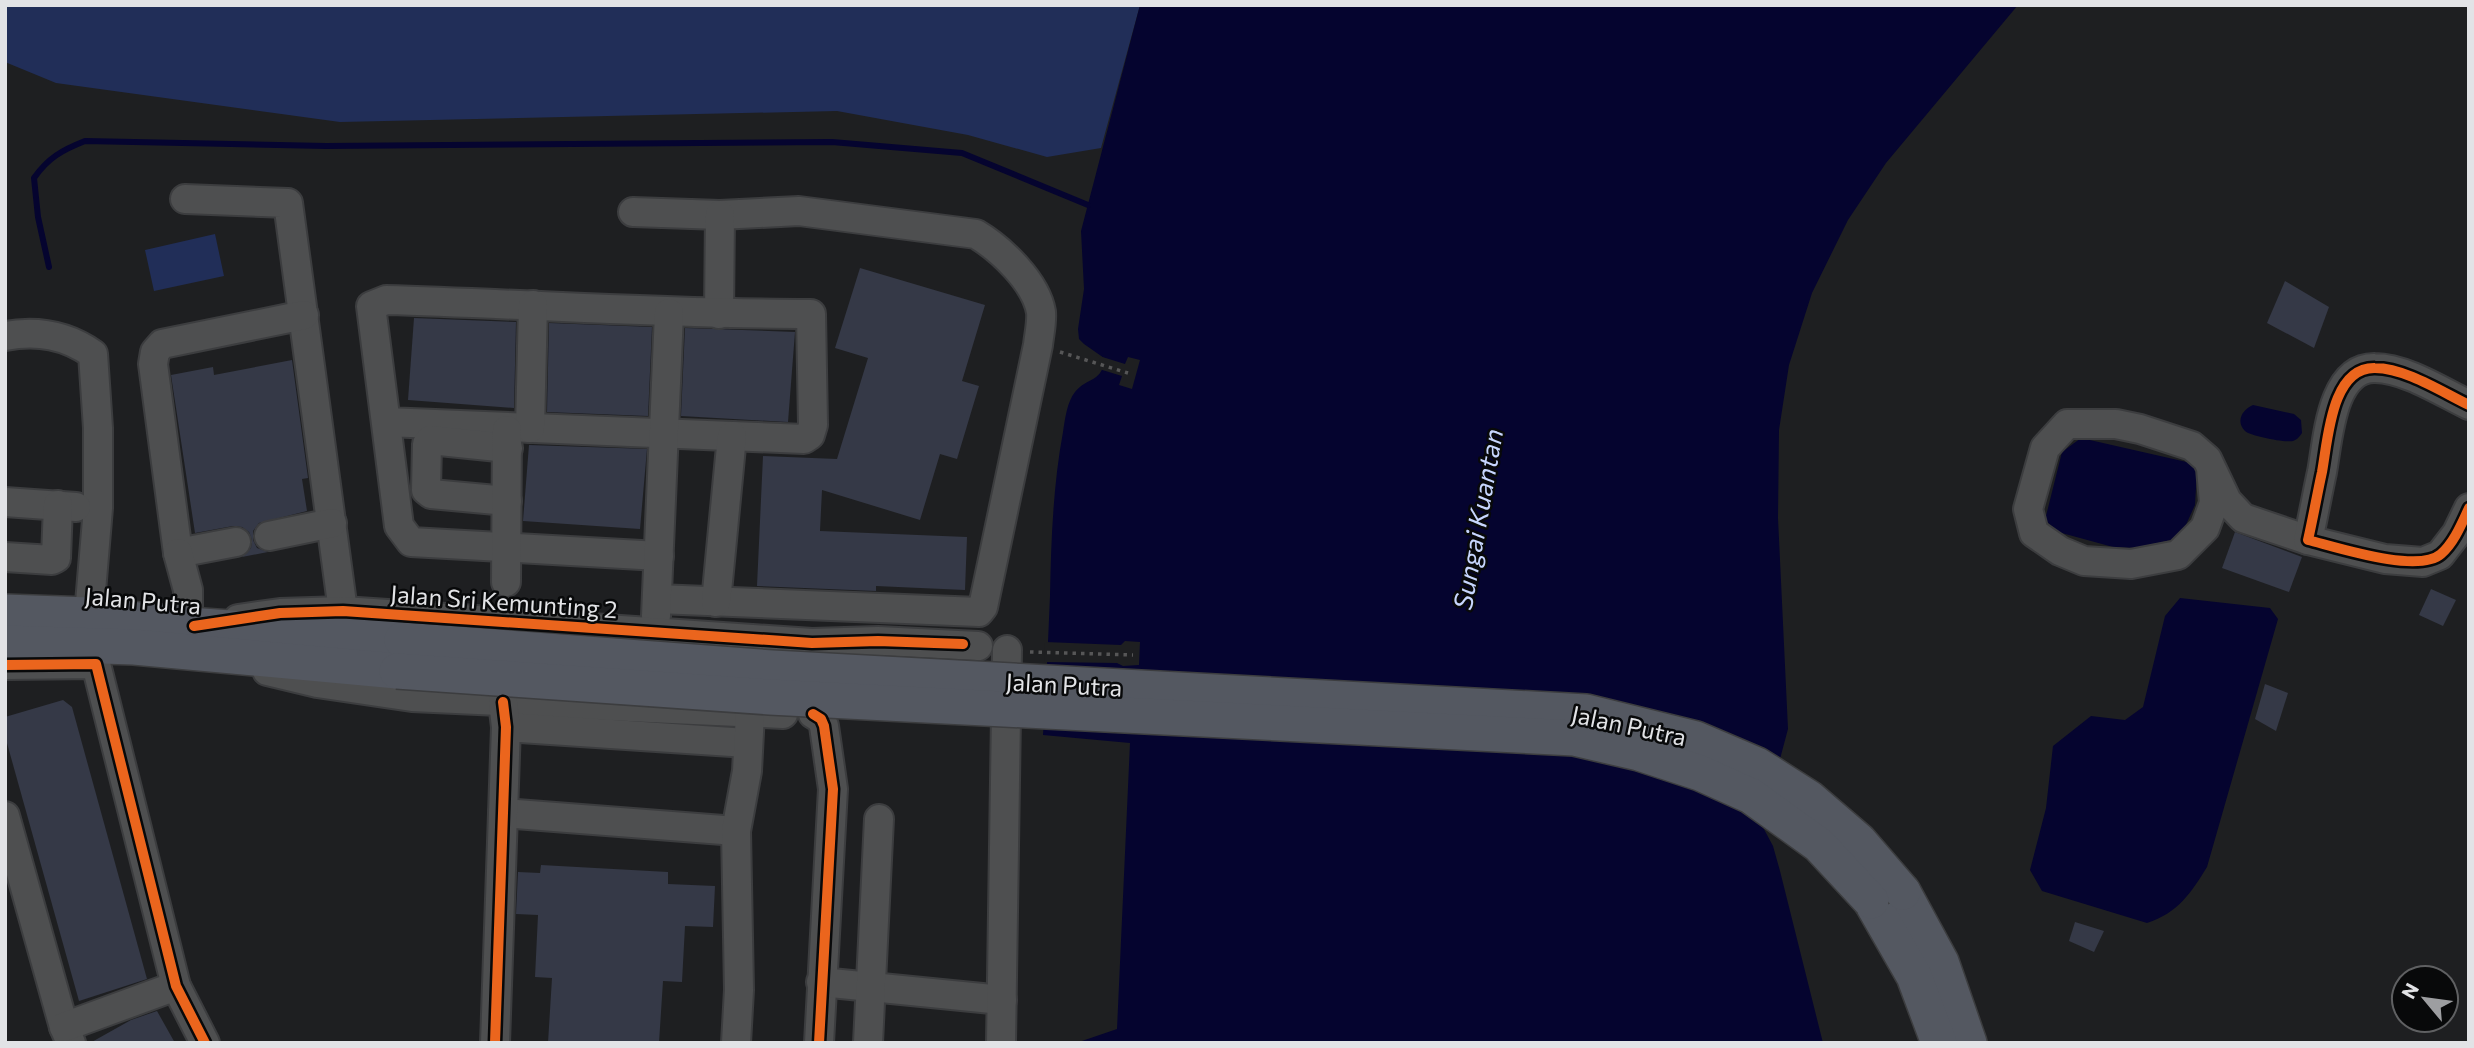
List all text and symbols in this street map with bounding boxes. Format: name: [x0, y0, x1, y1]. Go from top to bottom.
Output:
water label: Sungai Kuantan: [1446, 426, 1508, 612]
street label: Jalan Sri Kemunting 2: [389, 579, 619, 623]
street label: Jalan Putra: [84, 580, 202, 620]
street label: Jalan Putra: [1005, 666, 1123, 702]
street label: Jalan Putra: [1569, 699, 1689, 751]
north arrow: [2390, 964, 2460, 1034]
text: N: [2396, 979, 2423, 1002]

